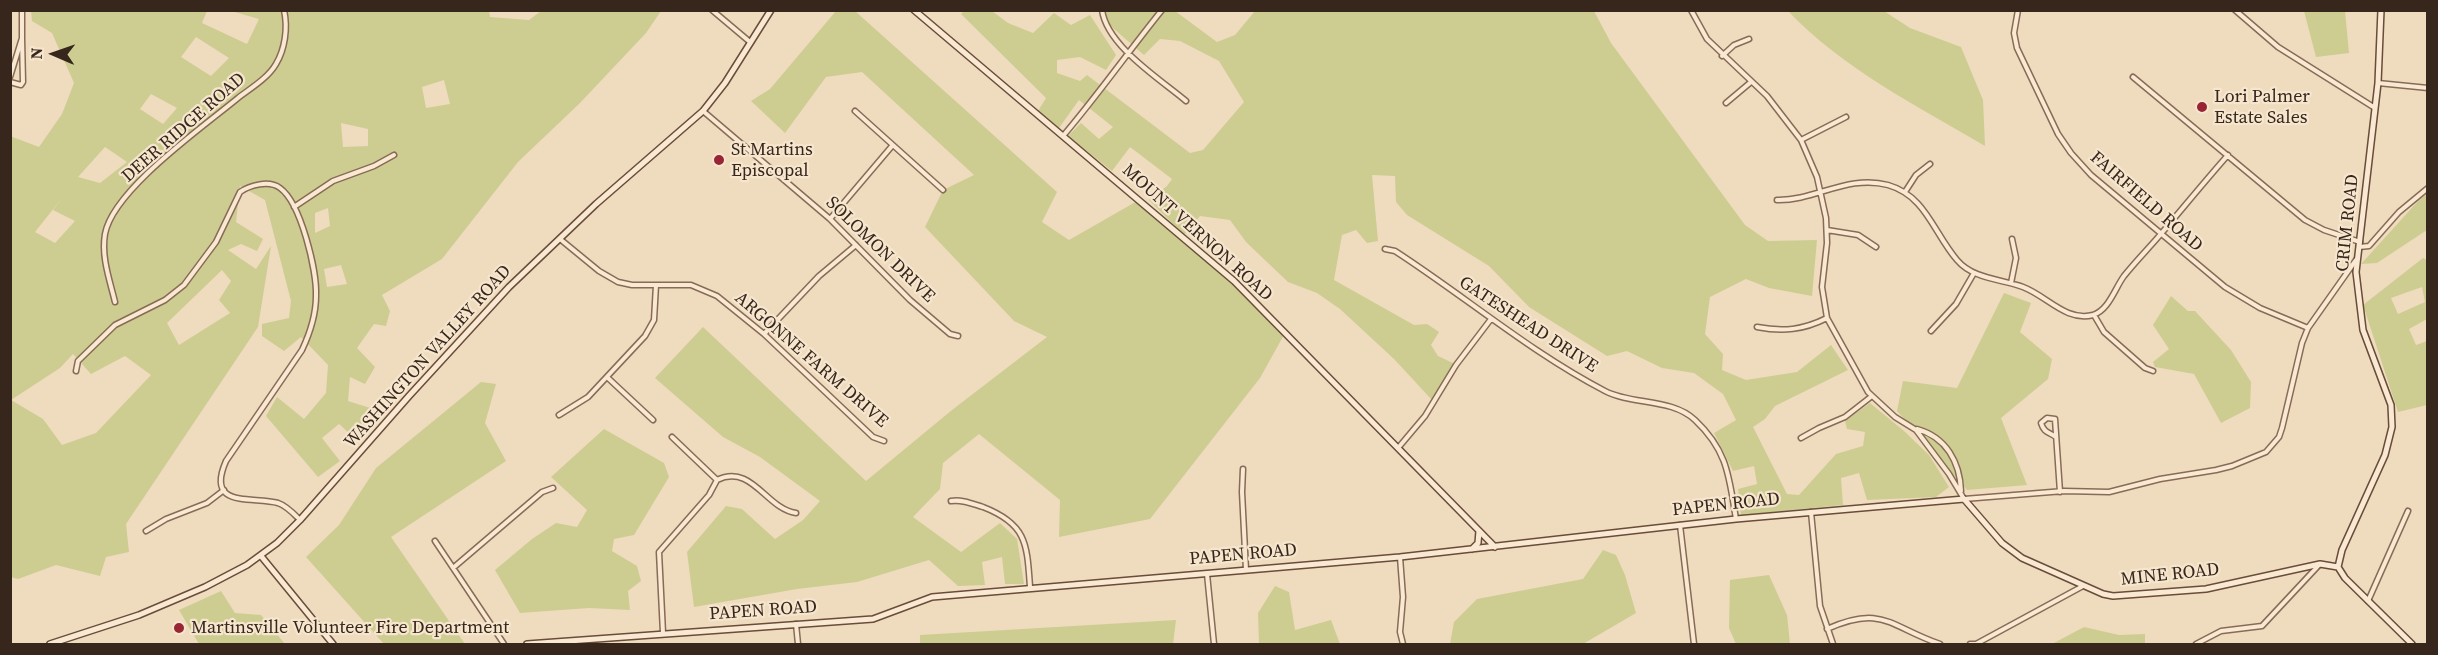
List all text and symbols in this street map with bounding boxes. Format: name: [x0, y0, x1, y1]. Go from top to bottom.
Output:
north arrow: [24, 24, 84, 84]
text: N: [25, 47, 47, 60]
street label: DEER RIDGE ROAD: [118, 69, 250, 187]
place label: Lori Palmer Estate Sales: [2214, 86, 2310, 128]
marker: Lori Palmer Estate Sales: [2195, 100, 2209, 114]
place label: St Martins Episcopal: [731, 139, 813, 182]
street label: FAIRFIELD ROAD: [2085, 147, 2207, 257]
marker: St Martins Episcopal: [712, 153, 726, 167]
street label: MOUNT VERNON ROAD: [1117, 160, 1277, 306]
street label: CRIM ROAD: [2332, 173, 2364, 273]
street label: SOLOMON DRIVE: [821, 192, 939, 308]
street label: WASHINGTON VALLEY ROAD: [340, 261, 516, 453]
street label: GATESHEAD DRIVE: [1455, 272, 1601, 378]
street label: ARGONNE FARM DRIVE: [730, 288, 892, 432]
street label: PAPEN ROAD: [1671, 489, 1781, 521]
street label: PAPEN ROAD: [1188, 540, 1298, 570]
street label: MINE ROAD: [2120, 559, 2220, 591]
street label: PAPEN ROAD: [708, 596, 818, 626]
place label: Martinsville Volunteer Fire Department: [191, 617, 509, 639]
marker: Martinsville Volunteer Fire Department: [172, 621, 186, 635]

